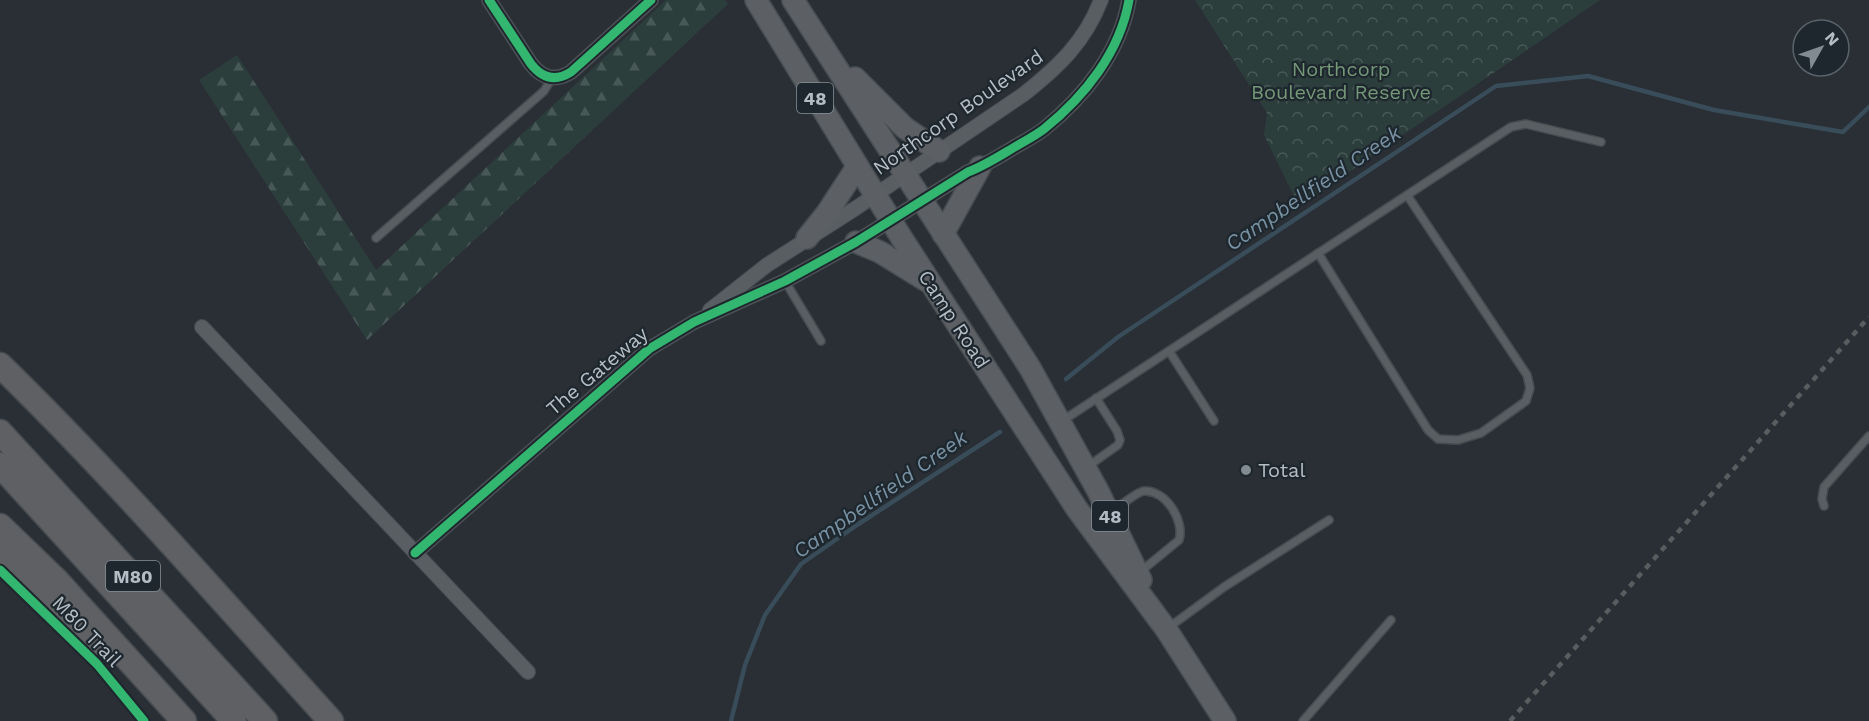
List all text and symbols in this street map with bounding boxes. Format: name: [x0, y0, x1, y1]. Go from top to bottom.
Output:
north arrow: [1791, 18, 1851, 78]
text: N: [1821, 28, 1843, 49]
street label: Northcorp Boulevard: [868, 44, 1048, 180]
park label: Northcorp Boulevard Reserve: [1251, 57, 1431, 104]
road number: 48: [797, 83, 833, 113]
water label: Campbellfield Creek: [1221, 120, 1406, 256]
street label: Camp Road: [913, 265, 995, 373]
street label: The Gateway: [541, 321, 653, 420]
water label: Campbellfield Creek: [788, 424, 972, 563]
place label: Total: [1258, 458, 1306, 482]
marker: Total: [1239, 463, 1253, 477]
road number: 48: [1092, 501, 1128, 531]
road number: M80: [106, 561, 160, 591]
street label: M80 Trail: [47, 590, 127, 672]

